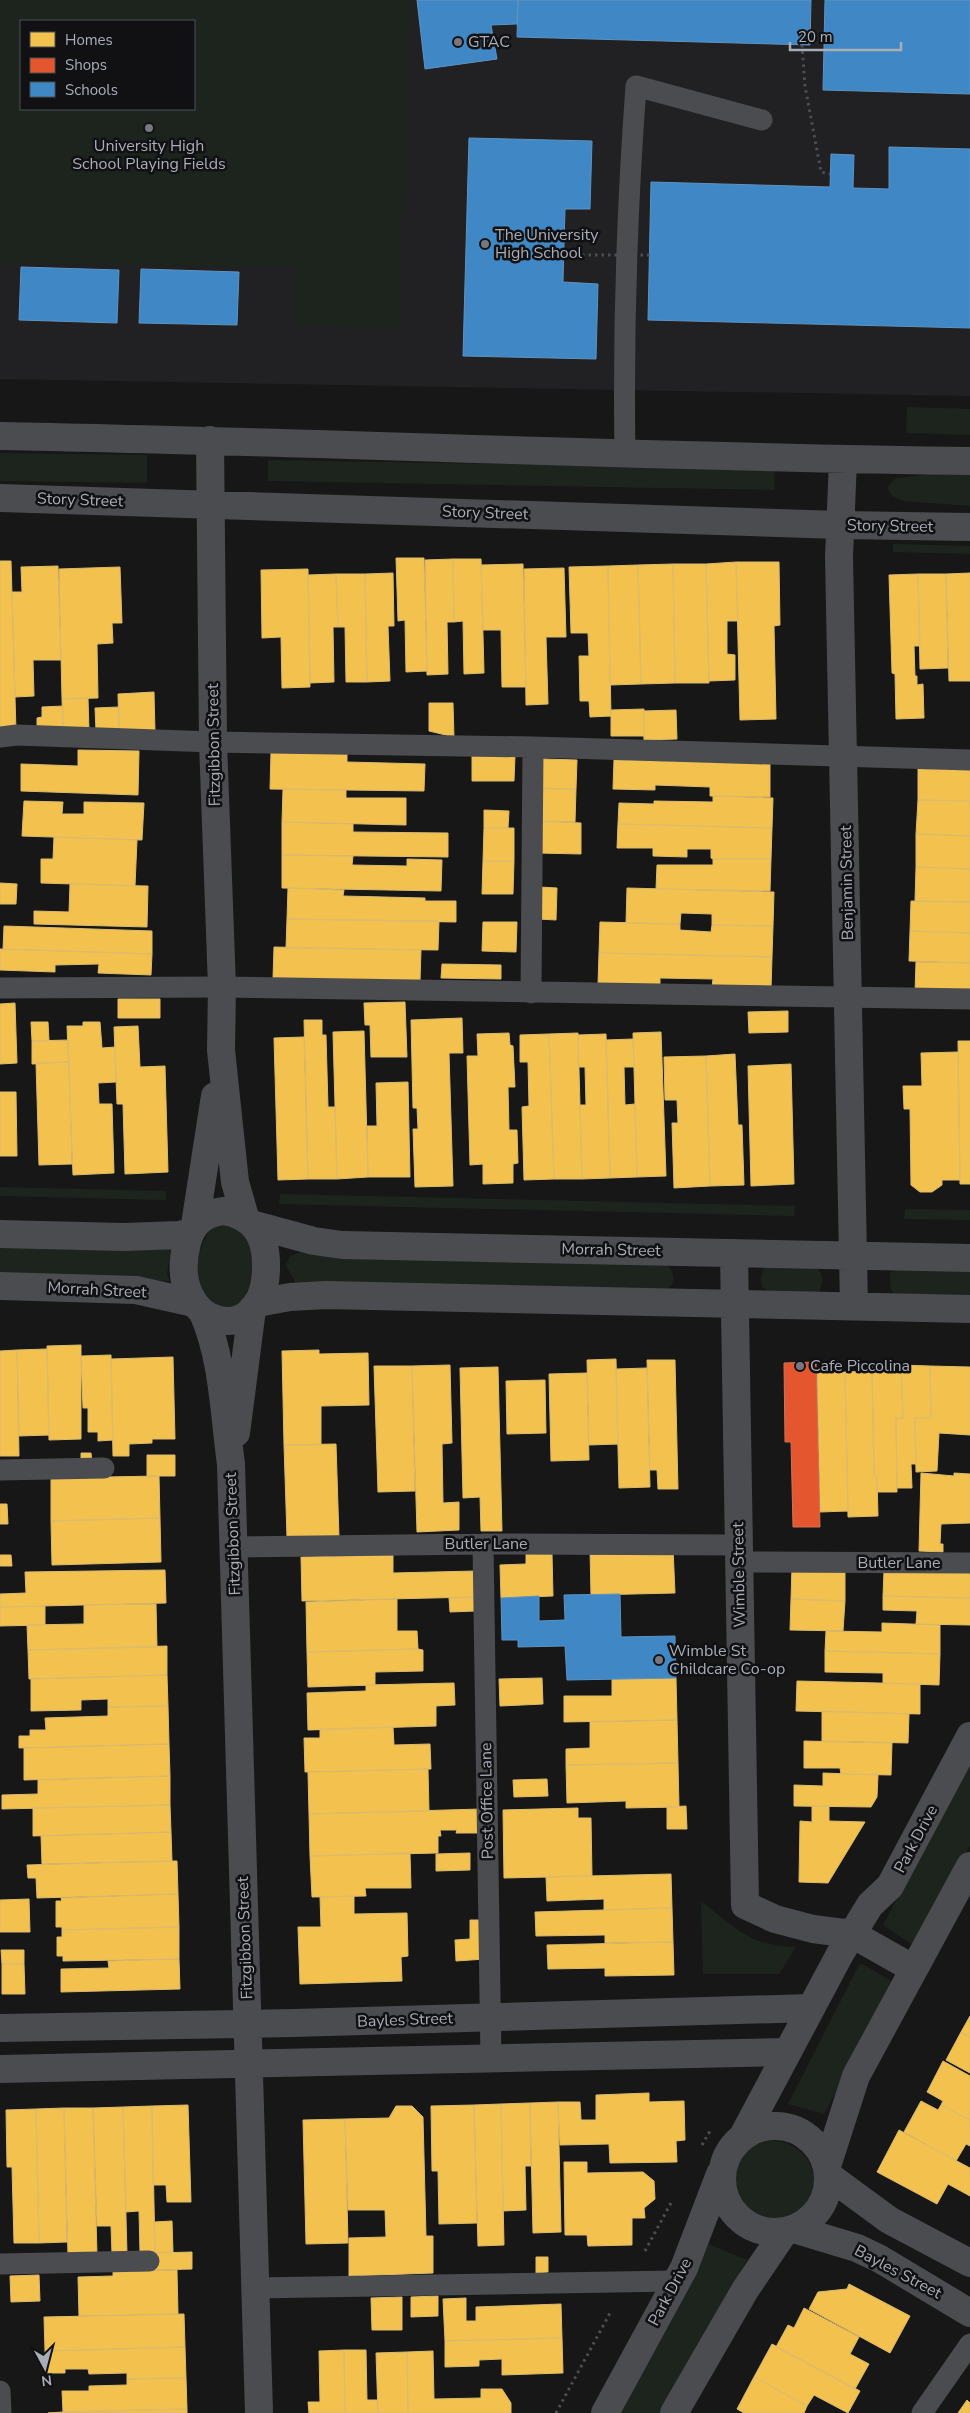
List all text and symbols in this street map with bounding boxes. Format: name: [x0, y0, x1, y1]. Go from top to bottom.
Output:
legend: [20, 20, 195, 110]
scale bar: [790, 20, 901, 52]
text: 20 m: [798, 27, 833, 47]
text: Homes: [65, 30, 113, 50]
place label: GTAC: [468, 31, 510, 53]
marker: GTAC: [452, 36, 464, 48]
text: Shops: [65, 55, 107, 75]
text: Schools: [65, 80, 118, 100]
marker: University High School Playing Fields: [143, 122, 155, 134]
place label: University High School Playing Fields: [72, 135, 226, 175]
place label: The University High School: [495, 224, 599, 264]
marker: The University High School: [479, 238, 491, 250]
street label: Story Street: [36, 487, 124, 513]
street label: Story Street: [441, 500, 529, 526]
street label: Story Street: [847, 514, 934, 538]
street label: Fitzgibbon Street: [202, 683, 226, 807]
street label: Benjamin Street: [835, 825, 859, 941]
street label: Morrah Street: [561, 1238, 661, 1262]
street label: Morrah Street: [47, 1276, 148, 1304]
place label: Cafe Piccolina: [810, 1355, 910, 1377]
marker: Cafe Piccolina: [794, 1360, 806, 1372]
street label: Fitzgibbon Street: [220, 1472, 246, 1596]
street label: Wimble Street: [727, 1522, 751, 1628]
street label: Butler Lane: [444, 1533, 528, 1555]
street label: Butler Lane: [857, 1552, 941, 1574]
place label: Wimble St Childcare Co-op: [669, 1640, 785, 1680]
marker: Wimble St Childcare Co-op: [653, 1654, 665, 1666]
street label: Post Office Lane: [475, 1742, 499, 1860]
street label: Park Drive: [889, 1801, 943, 1877]
street label: Fitzgibbon Street: [232, 1876, 258, 2000]
street label: Bayles Street: [357, 2007, 454, 2033]
street label: Bayles Street: [850, 2240, 946, 2304]
street label: Park Drive: [643, 2254, 697, 2330]
north arrow: [20, 2343, 70, 2393]
text: N: [40, 2370, 53, 2390]

